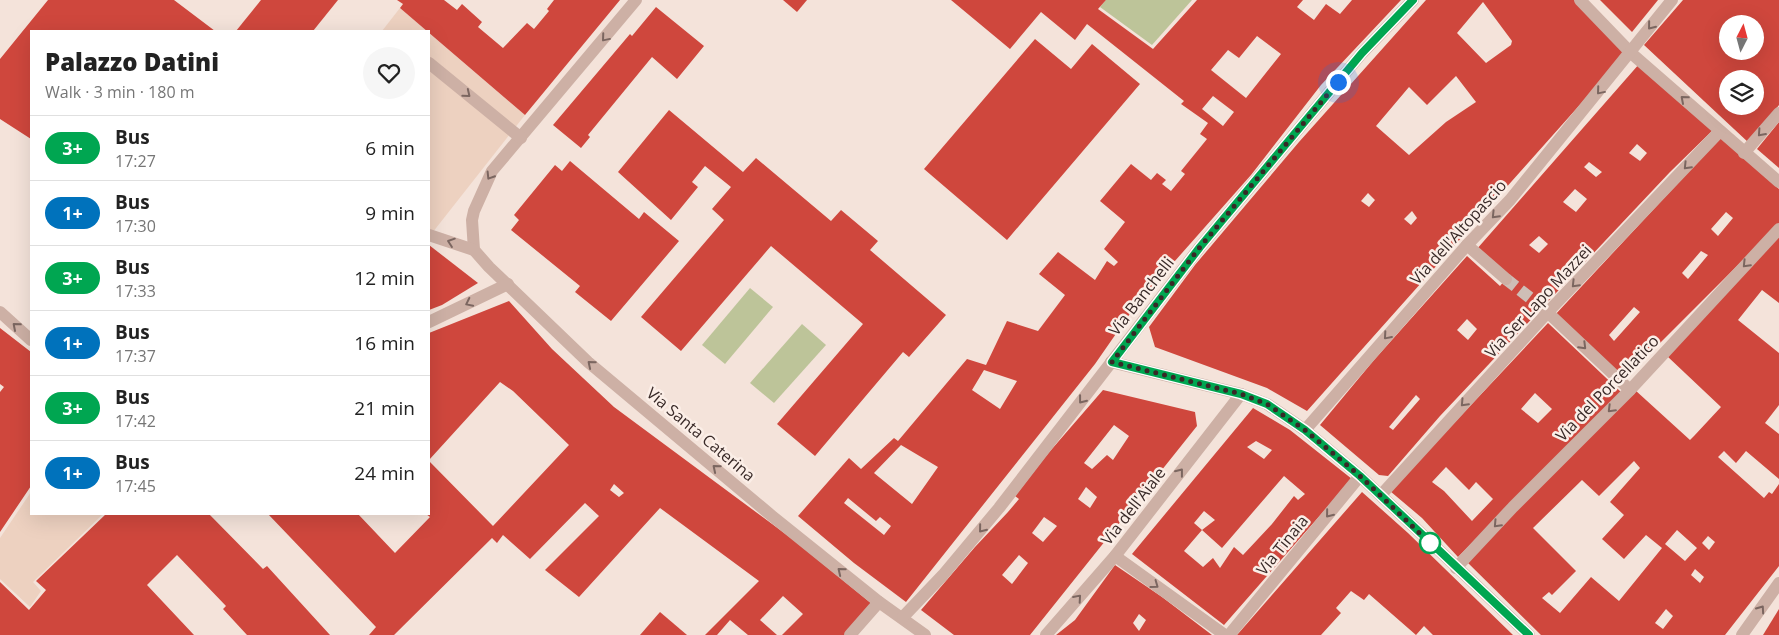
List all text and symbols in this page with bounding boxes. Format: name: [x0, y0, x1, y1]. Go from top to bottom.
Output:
north arrow: [1719, 15, 1764, 60]
map controls: [1719, 15, 1764, 115]
one-way arrow: [1648, 20, 1656, 29]
one-way arrow: [601, 32, 610, 41]
text: Palazzo Datini: [45, 45, 219, 78]
button: heart: [363, 47, 415, 99]
your location: [1326, 70, 1351, 95]
button: layers: [1719, 70, 1764, 115]
text: Walk · 3 min · 180 m: [45, 81, 195, 103]
one-way arrow: [1597, 85, 1606, 94]
one-way arrow: [461, 88, 470, 97]
one-way arrow: [1680, 96, 1689, 105]
text: Bus: [115, 124, 150, 150]
one-way arrow: [1758, 127, 1767, 136]
text: 6 min: [365, 135, 415, 161]
text: 3+: [62, 136, 83, 160]
text: 17:27: [115, 150, 156, 172]
one-way arrow: [1684, 161, 1693, 170]
one-way arrow: [487, 170, 496, 179]
street label: Via dell'Altopascio: [1405, 175, 1511, 289]
text: Bus: [115, 189, 150, 215]
text: 9 min: [365, 200, 415, 226]
text: 1+: [62, 201, 83, 225]
one-way arrow: [1492, 209, 1501, 218]
text: 17:30: [115, 215, 156, 237]
one-way arrow: [448, 238, 456, 248]
street label: Via Ser Lapo Mazzei: [1480, 240, 1596, 362]
street label: Via Banchelli: [1103, 252, 1179, 340]
text: Bus: [115, 254, 150, 280]
one-way arrow: [1743, 258, 1752, 267]
text: 12 min: [354, 265, 415, 291]
text: 3+: [62, 266, 83, 290]
one-way arrow: [1572, 278, 1581, 287]
text: 17:33: [115, 280, 156, 302]
one-way arrow: [465, 297, 474, 307]
text: Bus: [115, 319, 150, 345]
one-way arrow: [12, 323, 21, 332]
text: 16 min: [354, 330, 415, 356]
street label: Via del Porcellatico: [1550, 330, 1664, 446]
text: 1+: [62, 331, 83, 355]
one-way arrow: [1384, 331, 1393, 340]
one-way arrow: [1577, 340, 1586, 349]
text: 17:37: [115, 345, 156, 367]
one-way arrow: [588, 360, 597, 369]
street label: Via Santa Caterina: [642, 382, 760, 486]
text: Bus: [115, 384, 150, 410]
text: 21 min: [354, 395, 415, 421]
one-way arrow: [1078, 395, 1087, 404]
text: 3+: [62, 396, 83, 420]
one-way arrow: [1461, 398, 1470, 407]
one-way arrow: [1608, 403, 1617, 412]
text: 17:42: [115, 410, 156, 432]
text: Bus: [115, 449, 150, 475]
text: 24 min: [354, 460, 415, 486]
text: 1+: [62, 461, 83, 485]
street label: Via dell'Aiale: [1096, 463, 1170, 549]
one-way arrow: [712, 465, 721, 474]
one-way arrow: [1174, 468, 1183, 478]
text: 17:45: [115, 475, 156, 497]
one-way arrow: [1326, 508, 1334, 517]
street label: Via Tinaia: [1251, 510, 1313, 580]
one-way arrow: [1494, 518, 1503, 527]
one-way arrow: [978, 523, 987, 532]
unlabelled marker: [1419, 532, 1441, 554]
one-way arrow: [838, 569, 847, 577]
one-way arrow: [1149, 579, 1158, 588]
one-way arrow: [1072, 595, 1081, 604]
one-way arrow: [1755, 605, 1764, 615]

